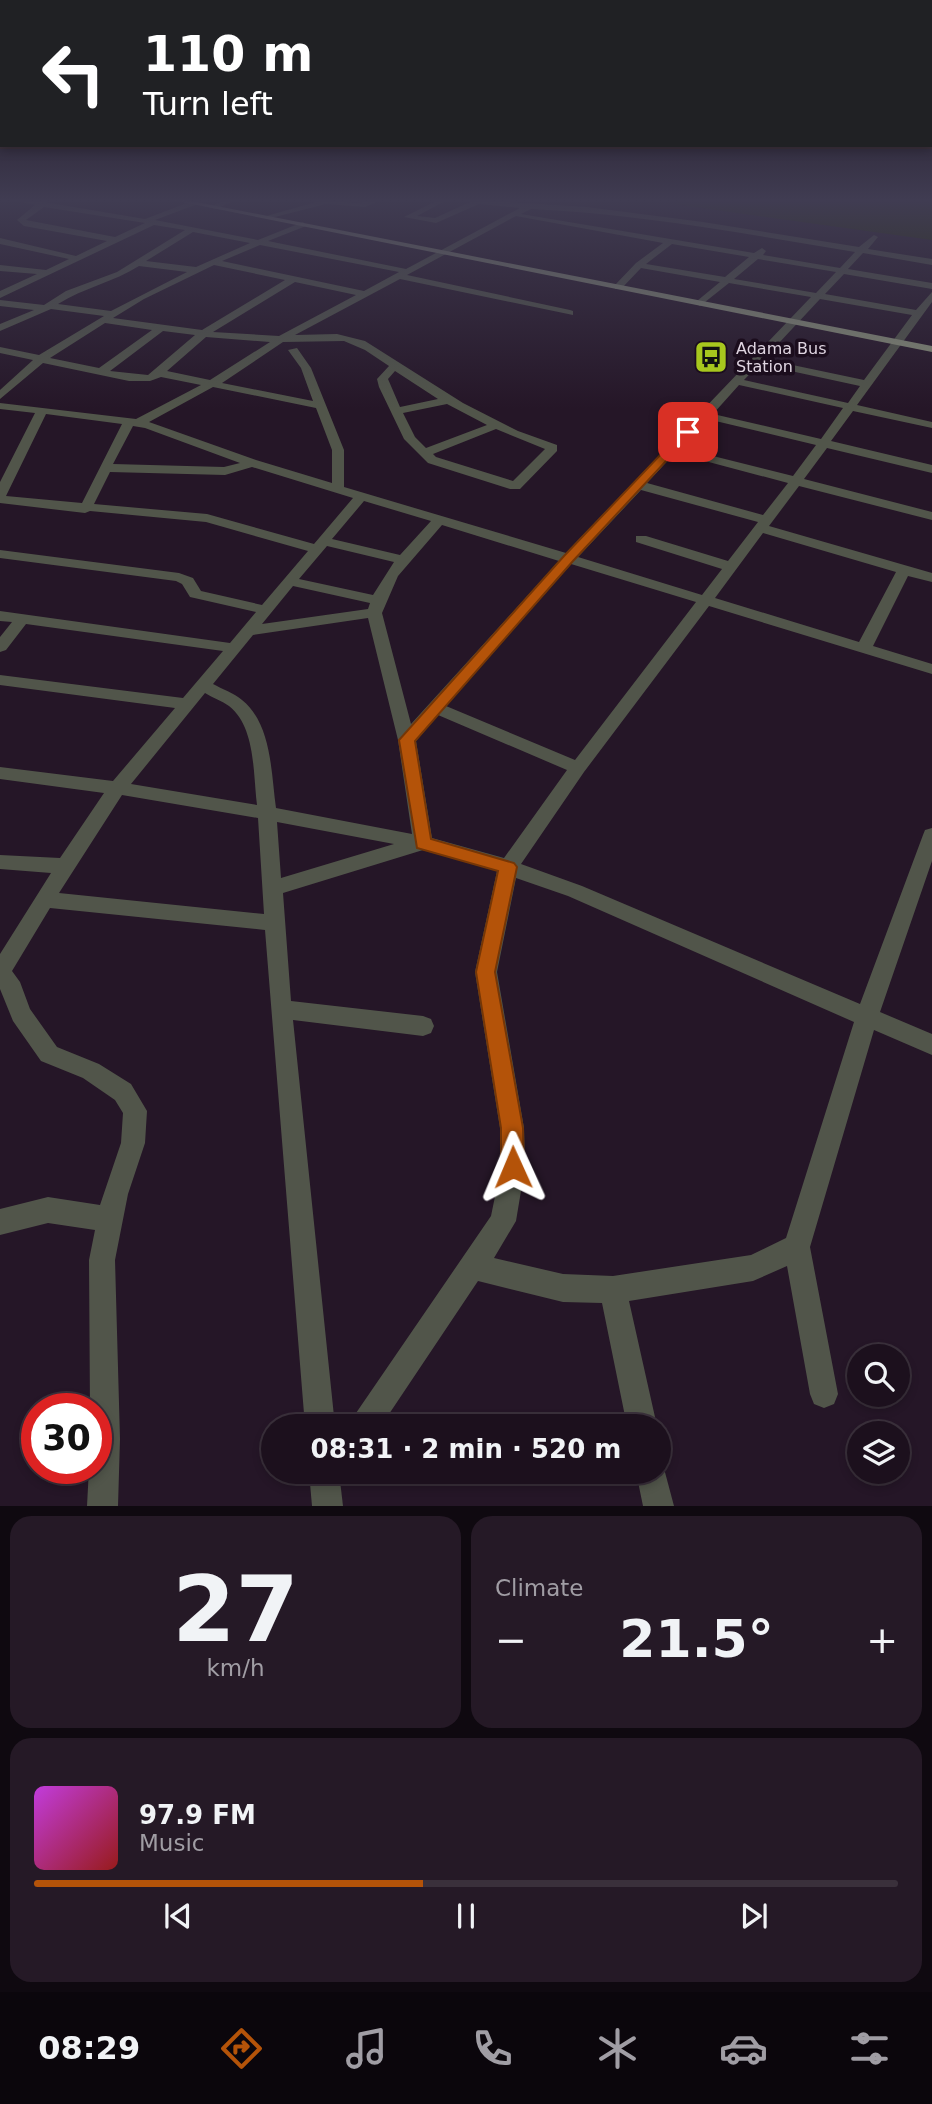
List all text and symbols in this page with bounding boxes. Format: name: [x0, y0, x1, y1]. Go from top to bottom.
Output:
text: 110 m: [143, 26, 313, 83]
icon: left: [28, 28, 119, 119]
text: Turn left: [143, 85, 273, 123]
bus stop icon: Adama Bus Station: [692, 338, 730, 376]
place label: Adama Bus Station: [736, 339, 827, 376]
pin: [658, 402, 718, 462]
icon: arrive: [669, 413, 707, 451]
position arrow: [476, 1130, 550, 1204]
map controls: [847, 1344, 910, 1484]
button: search: [847, 1344, 910, 1407]
speed limit sign: 30: [21, 1393, 112, 1484]
button: layers: [847, 1421, 910, 1484]
text: 08:31 · 2 min · 520 m: [311, 1434, 621, 1464]
text: 27: [172, 1557, 299, 1662]
text: Climate: [495, 1575, 584, 1601]
text: 21.5°: [619, 1609, 774, 1669]
text: −: [495, 1618, 527, 1662]
text: +: [866, 1618, 898, 1662]
text: km/h: [206, 1655, 265, 1681]
text: 97.9 FM: [139, 1800, 256, 1830]
text: Music: [139, 1830, 204, 1856]
icon: previous: [159, 1897, 197, 1935]
icon: pause: [447, 1897, 485, 1935]
icon: next: [735, 1897, 773, 1935]
icon: directions: [217, 2024, 266, 2073]
icon: music: [342, 2024, 391, 2073]
icon: phone: [468, 2024, 517, 2073]
icon: climate: [593, 2024, 642, 2073]
icon: car: [719, 2024, 768, 2073]
icon: filters: [845, 2024, 894, 2073]
text: 08:29: [38, 2029, 140, 2067]

